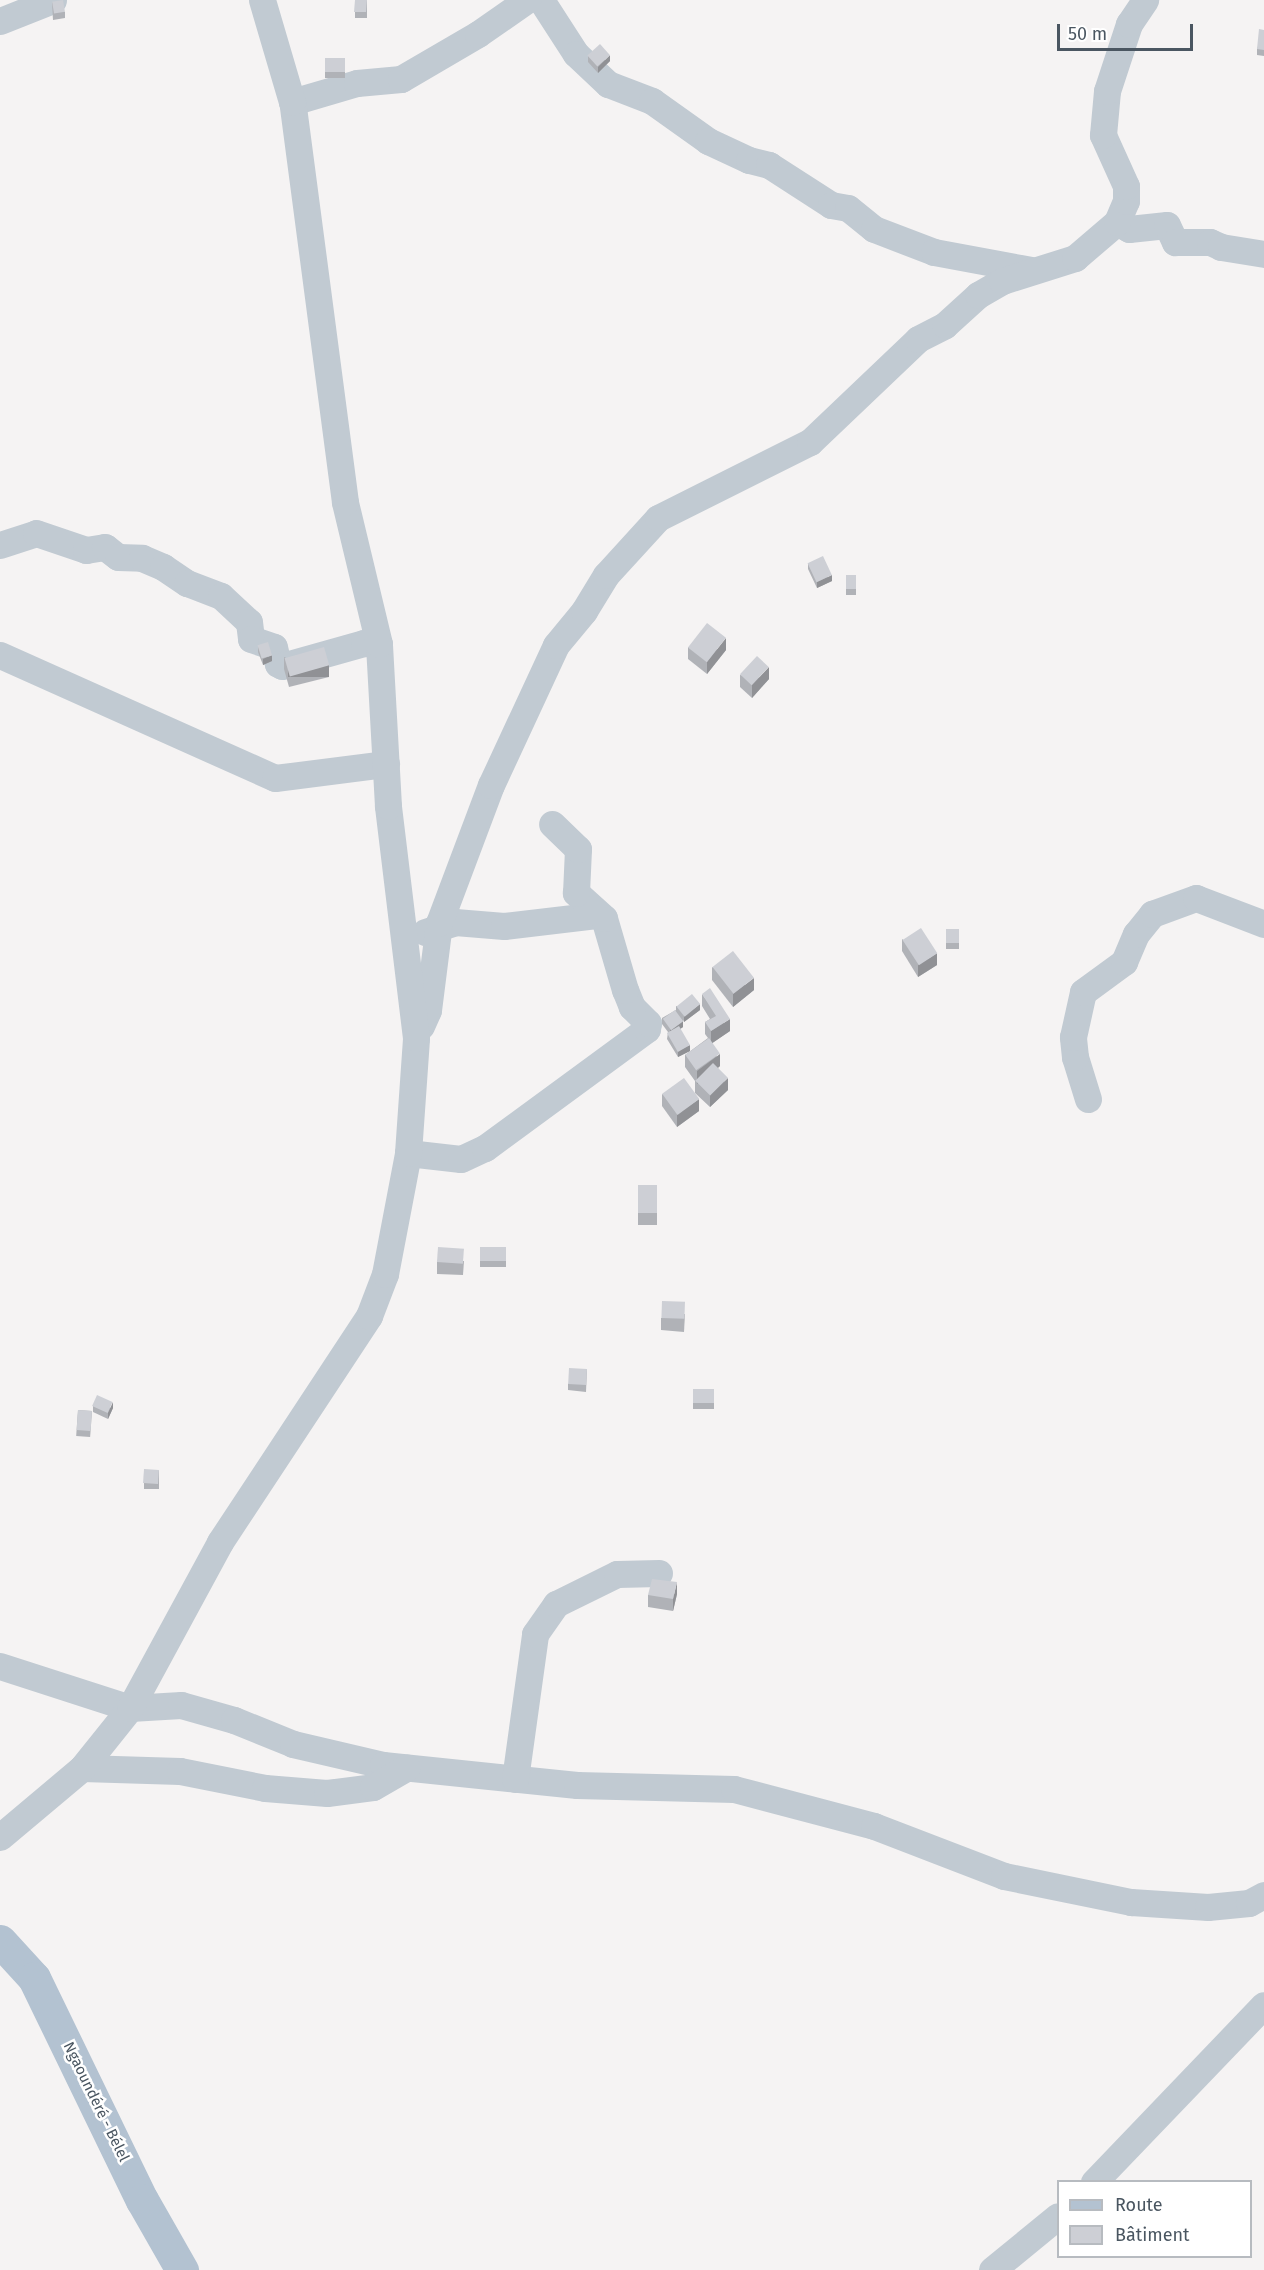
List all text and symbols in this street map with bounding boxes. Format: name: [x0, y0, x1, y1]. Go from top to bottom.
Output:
scale bar: [1060, 12, 1196, 50]
text: 50 m: [1068, 23, 1107, 45]
street label: Ngaoundéré - Bélel: [59, 2039, 133, 2165]
legend: [1057, 2180, 1252, 2258]
text: Route: [1115, 2194, 1163, 2216]
text: Bâtiment: [1115, 2224, 1190, 2246]

